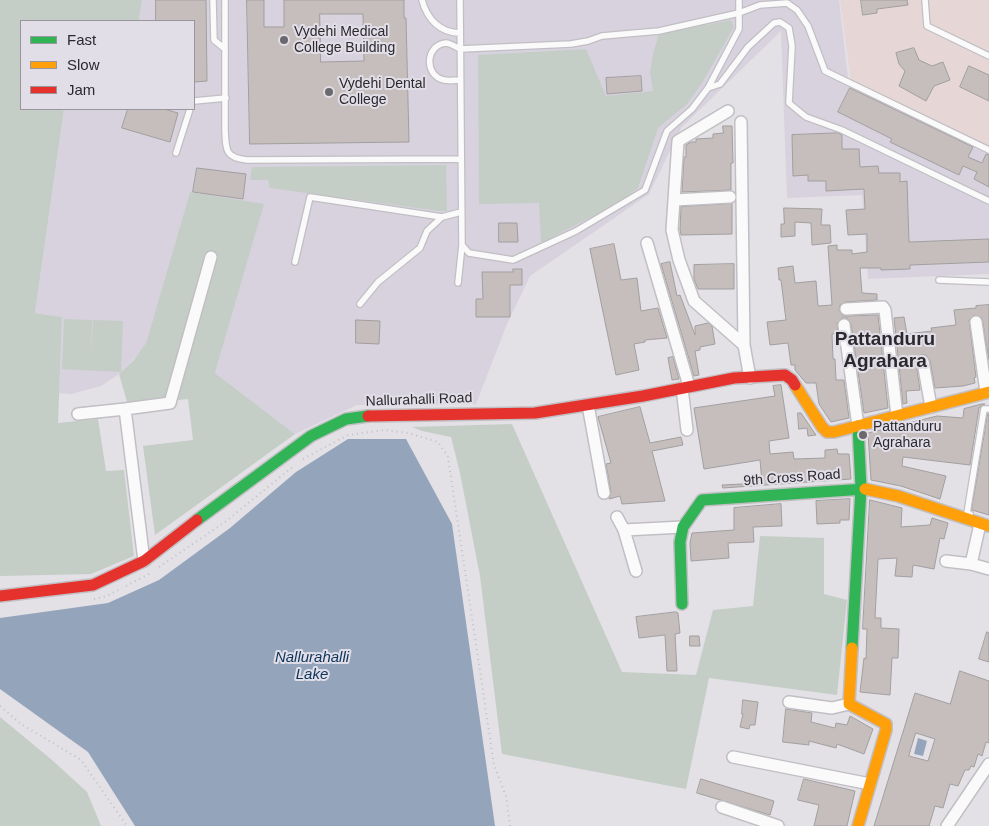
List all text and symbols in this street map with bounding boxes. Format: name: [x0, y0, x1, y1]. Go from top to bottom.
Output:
legend: [20, 20, 195, 110]
place label: Vydehi Medical College Building: [294, 24, 395, 56]
text: Fast: [67, 31, 96, 48]
marker: Vydehi Medical College Building: [278, 34, 290, 46]
text: Slow: [67, 56, 100, 73]
place label: Vydehi Dental College: [339, 76, 426, 108]
text: Jam: [67, 81, 95, 98]
marker: Vydehi Dental College: [323, 86, 335, 98]
district label: Pattanduru Agrahara: [835, 329, 935, 373]
street label: Nallurahalli Road: [365, 390, 473, 410]
place label: Pattanduru Agrahara: [873, 419, 941, 452]
marker: Pattanduru Agrahara: [857, 429, 869, 441]
street label: 9th Cross Road: [743, 466, 841, 490]
water label: Nallurahalli Lake: [275, 649, 349, 684]

